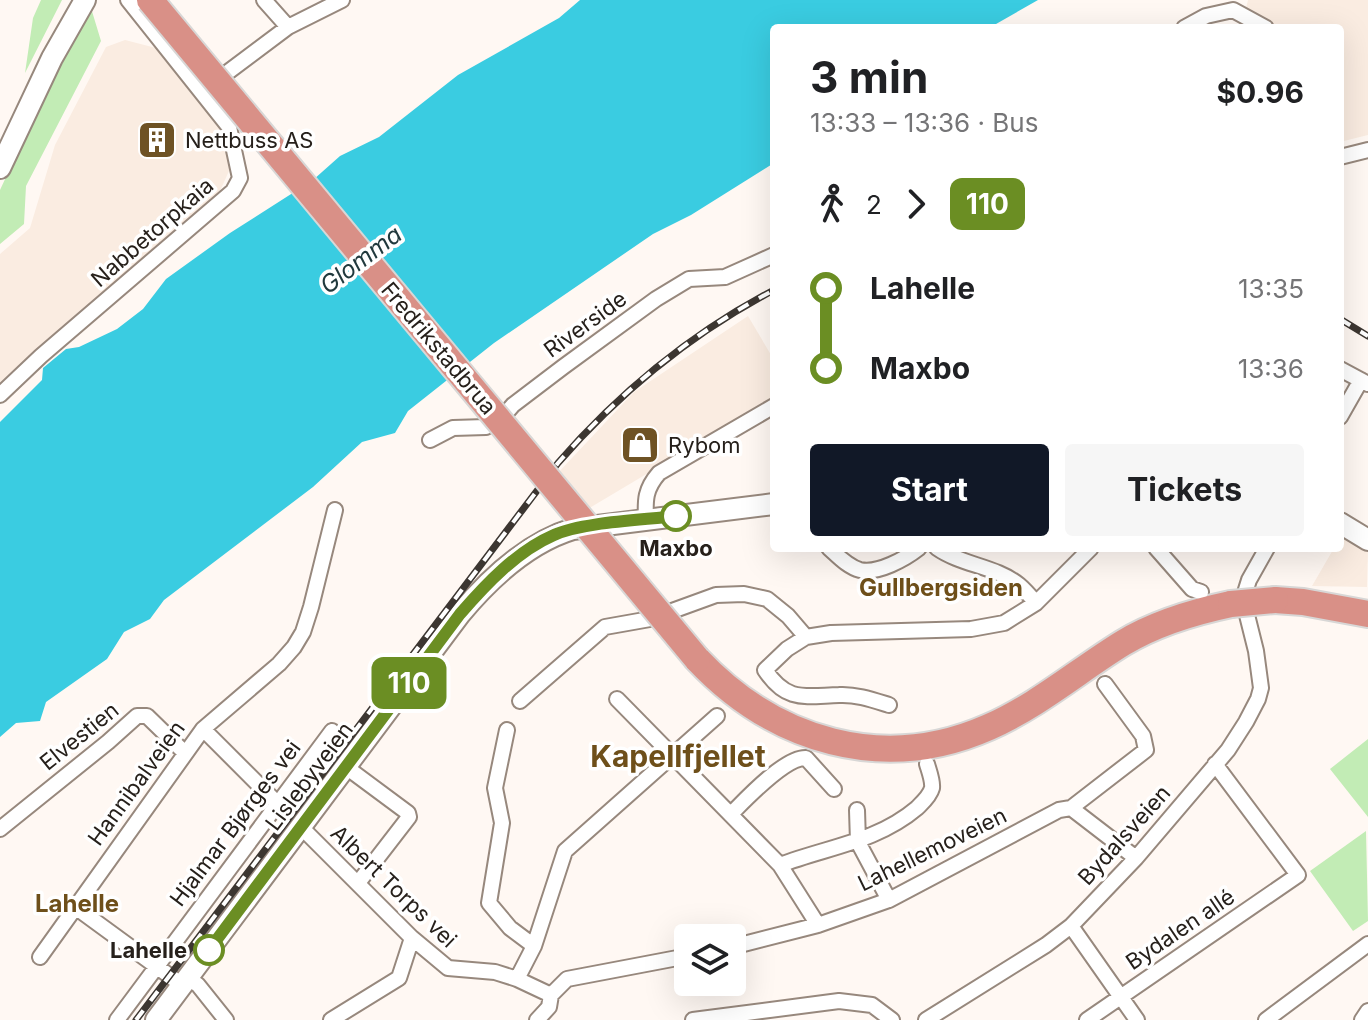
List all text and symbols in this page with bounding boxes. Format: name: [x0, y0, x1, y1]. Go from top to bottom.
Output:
text: 3 min: [810, 50, 928, 104]
text: $0.96: [1216, 74, 1304, 110]
text: 13:33 – 13:36 · Bus: [810, 107, 1038, 138]
building icon: Nettbuss AS: [136, 119, 178, 161]
place label: Nettbuss AS: [185, 127, 313, 153]
street label: Nabbetorpkaia: [86, 172, 218, 292]
icon: walk: [810, 182, 854, 226]
icon: forward: [894, 182, 938, 226]
text: 110: [966, 187, 1009, 221]
text: 2: [866, 189, 882, 220]
water label: Glomma: [314, 219, 407, 300]
text: Lahelle: [870, 270, 975, 306]
text: 13:35: [1238, 273, 1304, 304]
street label: Fredrikstadbrua: [376, 277, 502, 419]
street label: Riverside: [539, 285, 631, 363]
text: Maxbo: [870, 350, 970, 386]
text: 13:36: [1238, 353, 1304, 384]
shop icon: Rybom: [619, 424, 661, 466]
place label: Rybom: [668, 432, 741, 458]
button: Start: [810, 444, 1049, 536]
button: Tickets: [1065, 444, 1304, 536]
marker: Maxbo: [661, 501, 691, 531]
place label: Maxbo: [639, 535, 713, 561]
district label: Gullbergsiden: [859, 573, 1023, 602]
line badge: 110: [363, 657, 455, 709]
text: 110: [387, 666, 431, 700]
street label: Elvestien: [35, 697, 123, 775]
street label: Hannibalveien: [82, 716, 190, 850]
street label: Lislebyveien: [260, 717, 358, 835]
street label: Hjalmar Bjørges vei: [164, 735, 306, 911]
district label: Kapellfjellet: [590, 738, 766, 774]
street label: Bydalsveien: [1073, 780, 1175, 890]
street label: Lahellemoveien: [853, 802, 1011, 896]
street label: Albert Torps vei: [326, 820, 462, 952]
street label: Bydalen allé: [1121, 883, 1239, 975]
district label: Lahelle: [35, 889, 119, 918]
map controls: [674, 924, 746, 996]
button: layers: [674, 924, 746, 996]
marker: Lahelle: [194, 935, 224, 965]
place label: Lahelle: [110, 937, 187, 963]

